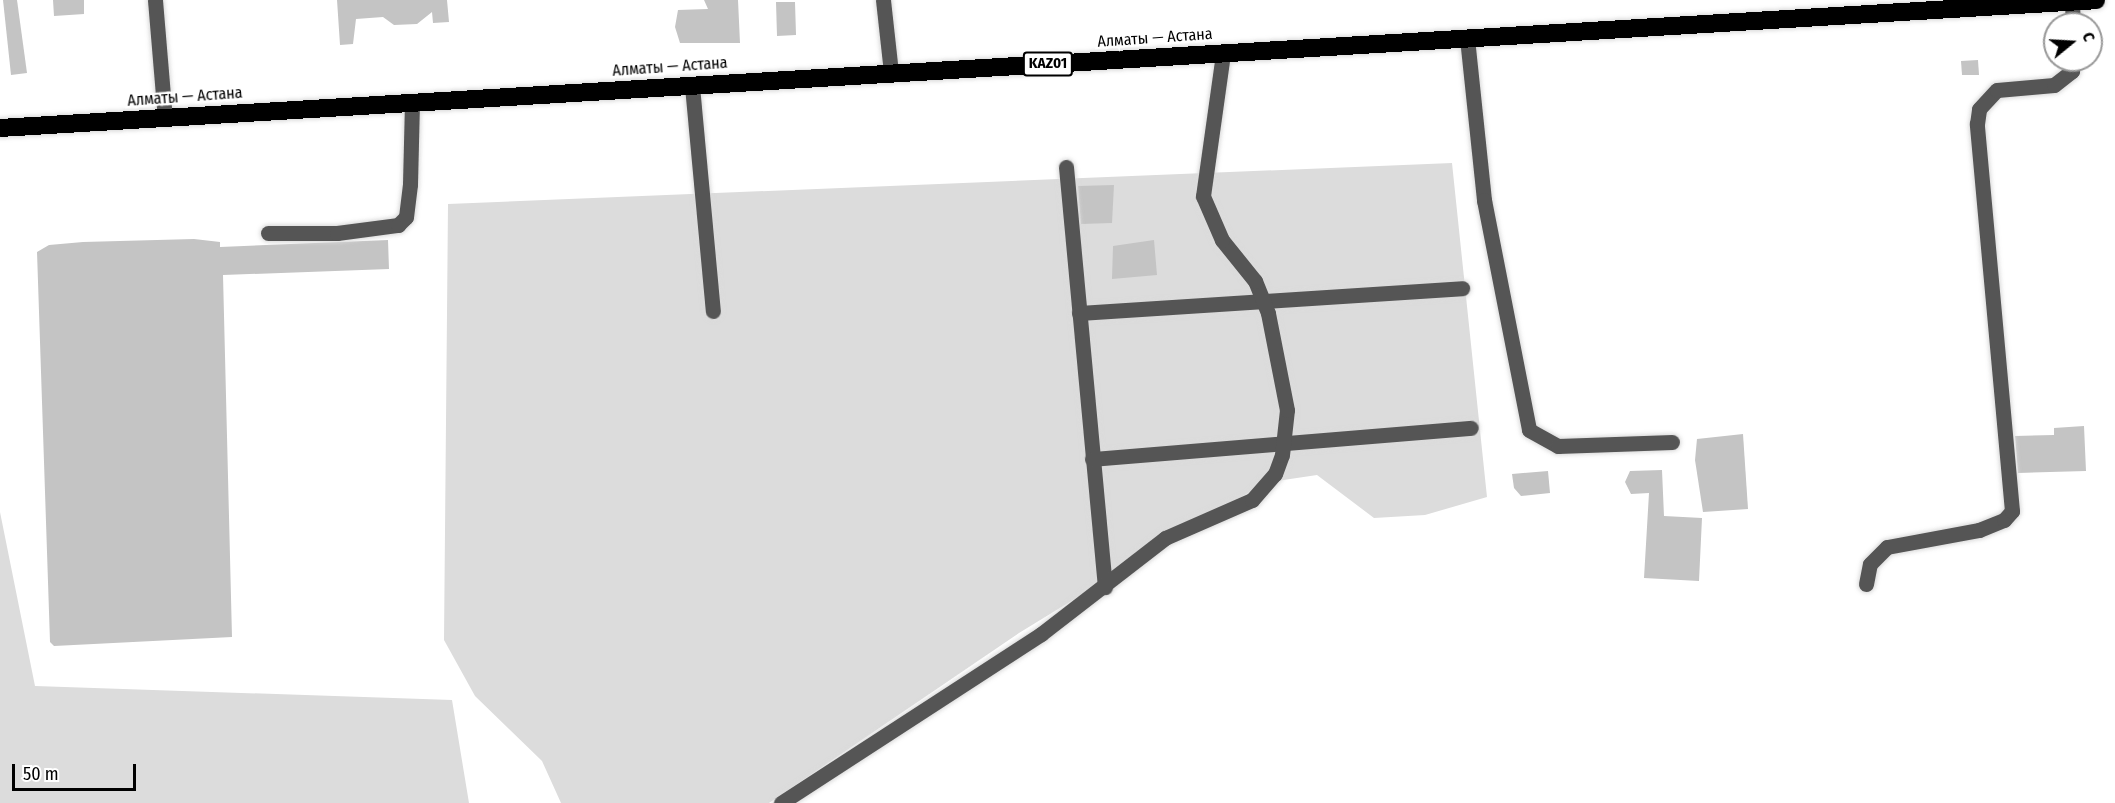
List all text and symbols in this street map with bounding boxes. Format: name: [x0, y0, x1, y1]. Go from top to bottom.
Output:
north arrow: [2043, 12, 2103, 72]
street label: Алматы — Астана: [1097, 24, 1213, 52]
text: С: [2078, 30, 2099, 44]
road number: KАZ01: [1022, 52, 1074, 76]
street label: Алматы — Астана: [612, 53, 728, 81]
street label: Алматы — Астана: [127, 83, 243, 111]
scale bar: [15, 752, 140, 790]
text: 50 m: [23, 763, 59, 785]

